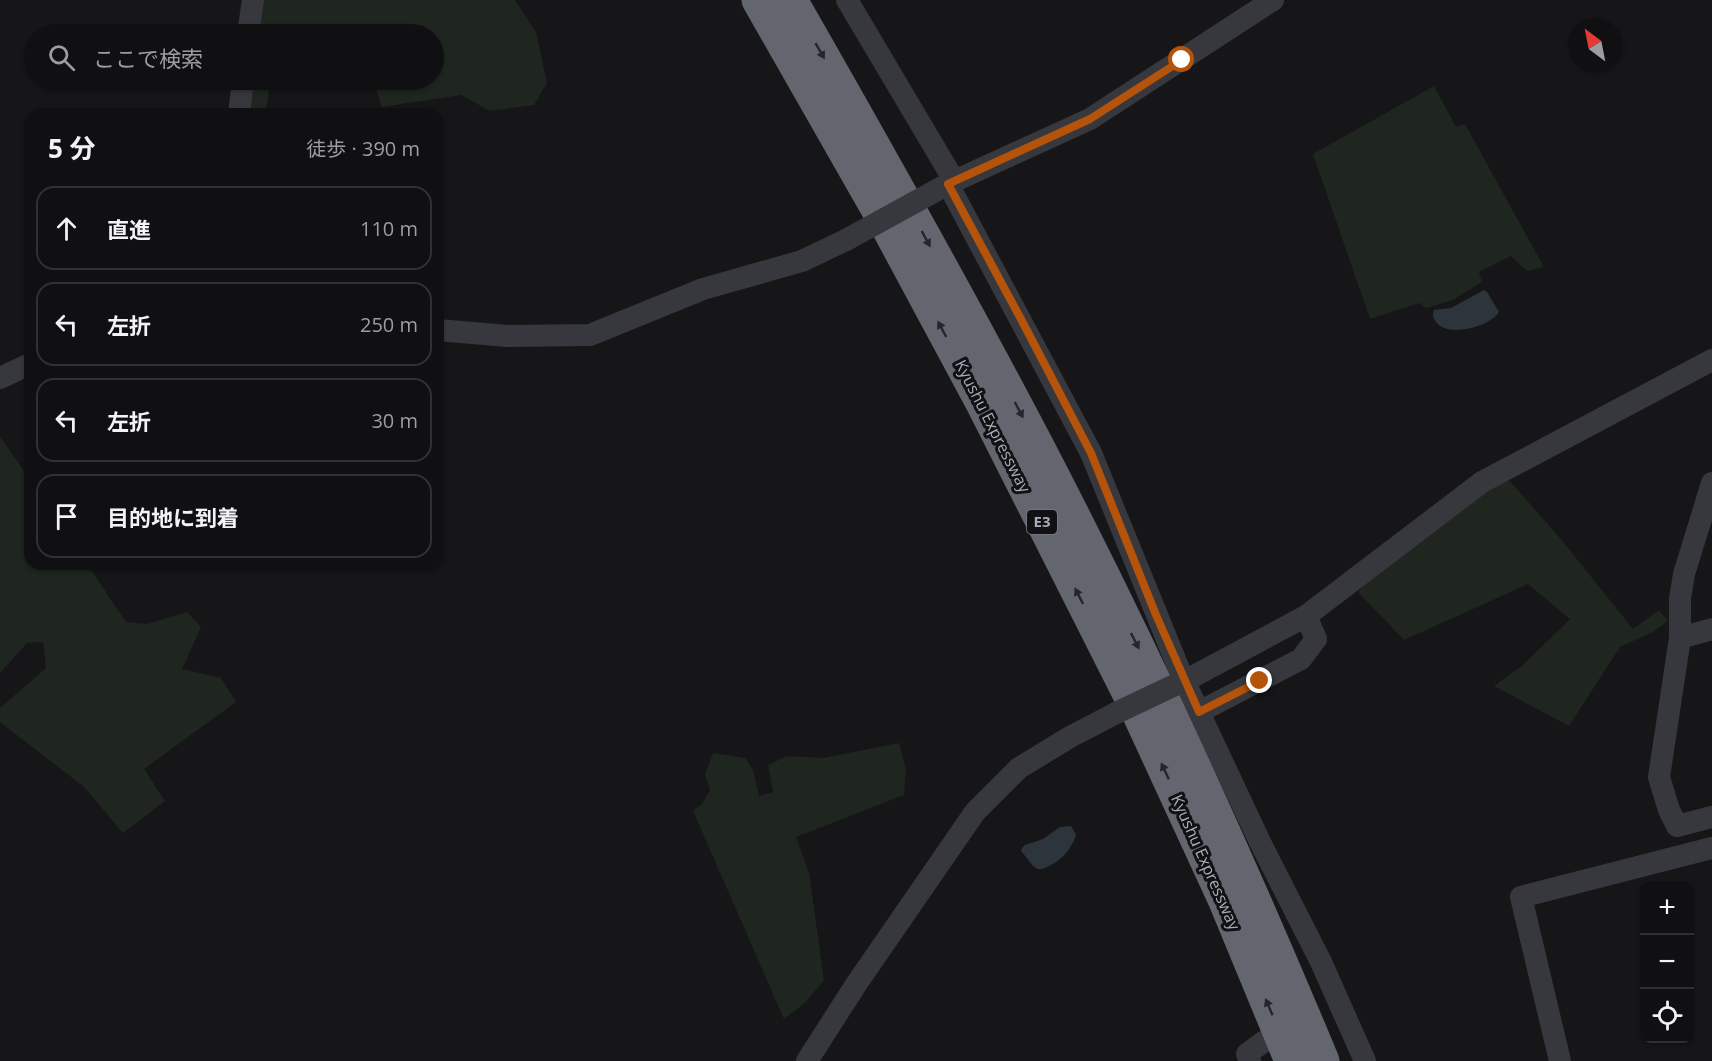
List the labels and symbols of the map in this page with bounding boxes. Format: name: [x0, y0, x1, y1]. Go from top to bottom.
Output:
north arrow: [1568, 18, 1622, 72]
one-way arrow: [815, 43, 825, 60]
route start: [1168, 46, 1194, 72]
one-way arrow: [921, 231, 931, 248]
one-way arrow: [937, 320, 947, 337]
street label: Kyushu Expressway: [950, 356, 1036, 497]
one-way arrow: [1014, 402, 1024, 419]
road number: E3: [1027, 510, 1057, 534]
one-way arrow: [1075, 587, 1084, 604]
one-way arrow: [1130, 632, 1140, 649]
route end: [1246, 667, 1272, 693]
one-way arrow: [1159, 762, 1169, 780]
street label: Kyushu Expressway: [1166, 791, 1246, 934]
one-way arrow: [1264, 998, 1273, 1016]

